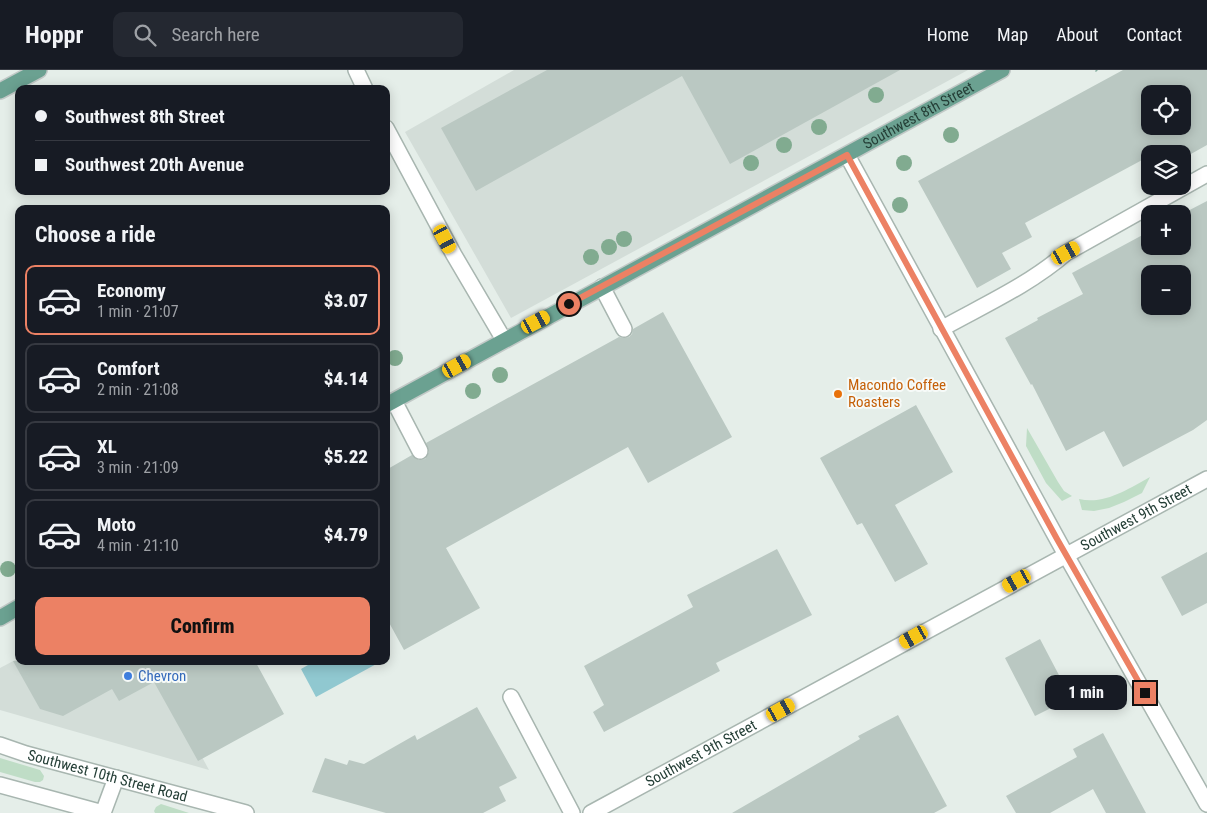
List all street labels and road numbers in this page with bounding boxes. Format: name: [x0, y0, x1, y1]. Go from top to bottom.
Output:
street label: Southwest 8th Street: [860, 78, 977, 153]
street label: Southwest 9th Street: [1077, 480, 1195, 555]
street label: Southwest 9th Street: [642, 716, 759, 791]
street label: Southwest 10th Street Road: [26, 746, 189, 806]

